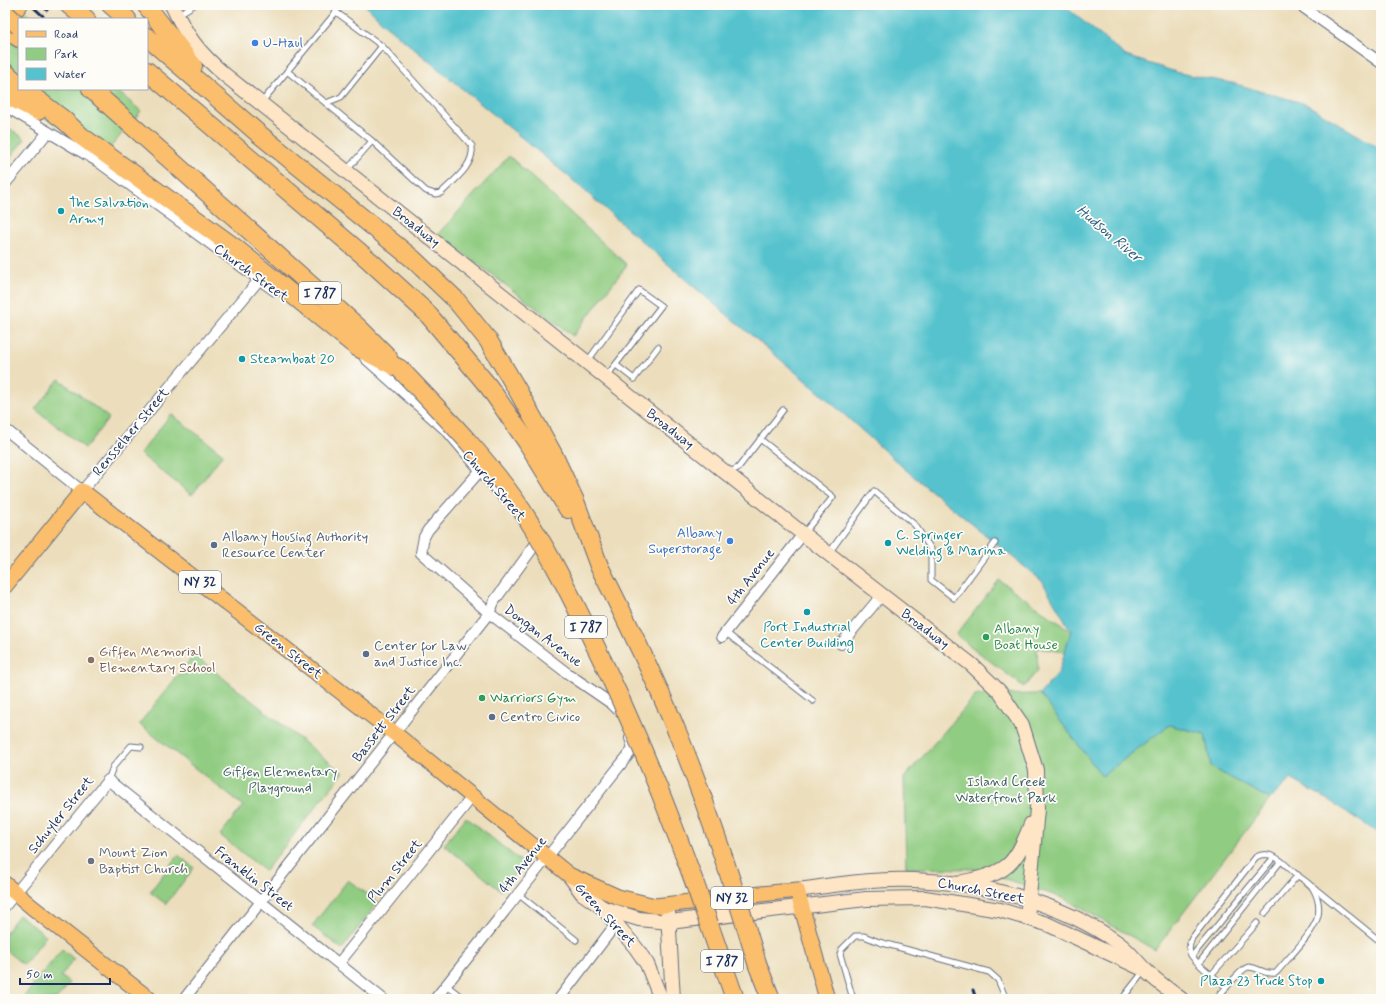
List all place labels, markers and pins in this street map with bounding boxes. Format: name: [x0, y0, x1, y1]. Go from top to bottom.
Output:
place label: U-Haul: [263, 34, 303, 52]
marker: U-Haul: [250, 38, 260, 48]
place label: The Salvation Army: [69, 194, 149, 228]
marker: The Salvation Army: [56, 206, 66, 216]
place label: Steamboat 20: [250, 350, 335, 368]
marker: Steamboat 20: [237, 354, 247, 364]
place label: Albany Superstorage: [648, 524, 722, 560]
place label: C. Springer Welding & Marina: [896, 526, 1006, 562]
place label: Albany Housing Authority Resource Center: [222, 528, 368, 562]
marker: Albany Superstorage: [725, 536, 735, 546]
marker: C. Springer Welding & Marina: [883, 538, 893, 548]
marker: Albany Housing Authority Resource Center: [209, 540, 219, 550]
marker: Port Industrial Center Building: [802, 607, 812, 617]
place label: Port Industrial Center Building: [760, 618, 854, 653]
place label: Albany Boat House: [994, 620, 1058, 654]
marker: Albany Boat House: [981, 632, 991, 642]
place label: Center for Law and Justice Inc.: [374, 637, 467, 671]
place label: Giffen Memorial Elementary School: [99, 643, 215, 677]
marker: Center for Law and Justice Inc.: [361, 649, 371, 659]
marker: Giffen Memorial Elementary School: [86, 655, 96, 665]
place label: Warriors Gym: [490, 689, 576, 707]
marker: Warriors Gym: [477, 693, 487, 703]
place label: Centro Civico: [500, 708, 580, 726]
marker: Centro Civico: [487, 712, 497, 722]
place label: Mount Zion Baptist Church: [99, 844, 188, 878]
marker: Mount Zion Baptist Church: [86, 856, 96, 866]
place label: Plaza 23 Truck Stop: [1200, 972, 1313, 990]
marker: Plaza 23 Truck Stop: [1316, 976, 1326, 986]

